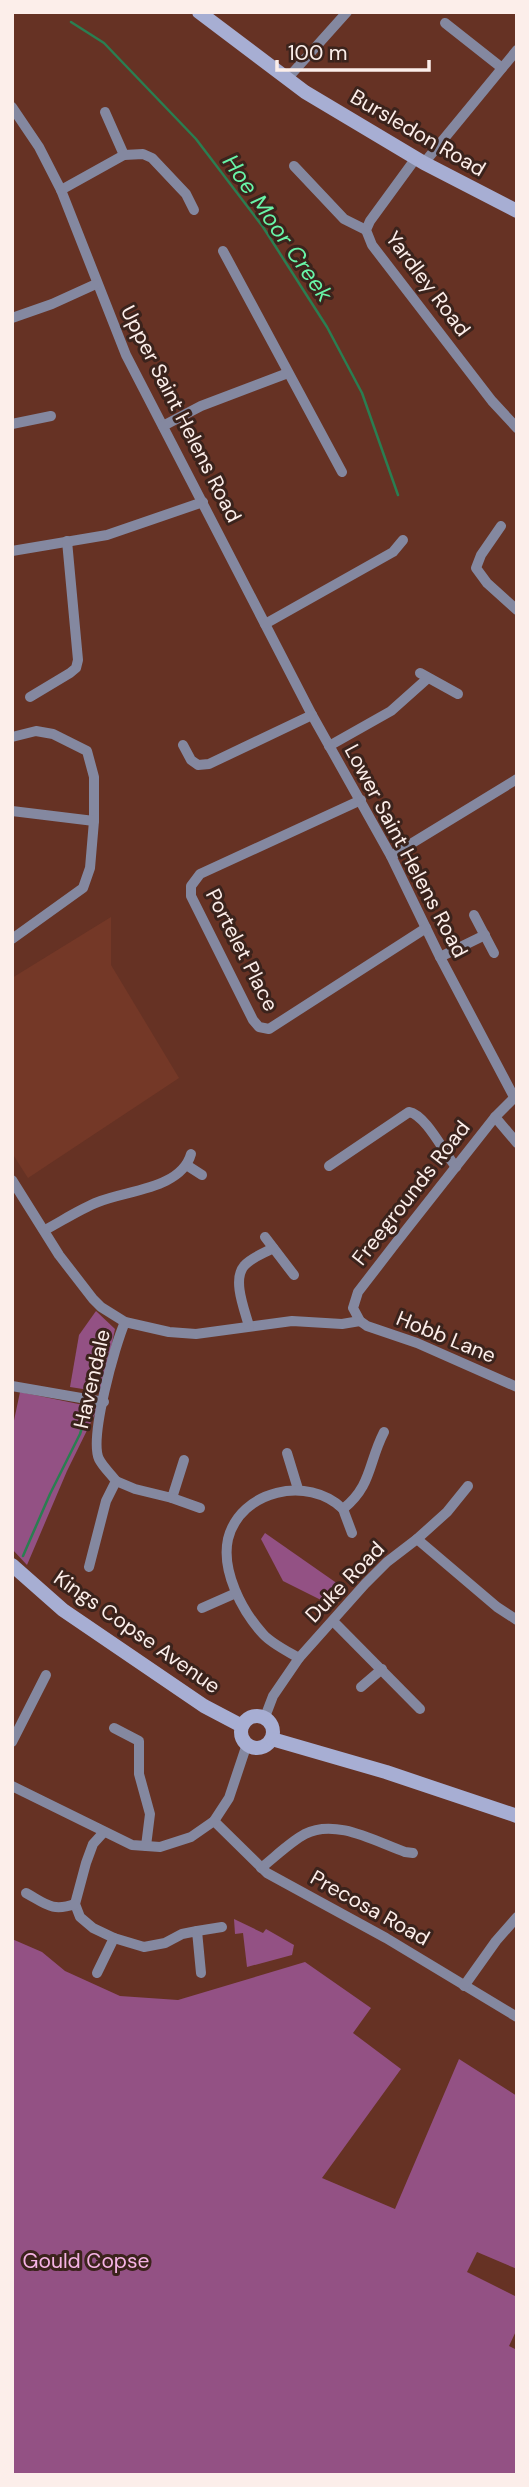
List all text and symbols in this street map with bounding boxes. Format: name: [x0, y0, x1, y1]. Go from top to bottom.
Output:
scale bar: [277, 28, 429, 72]
text: 100 m: [288, 39, 348, 67]
street label: Bursledon Road: [345, 83, 491, 183]
water label: Hoe Moor Creek: [216, 148, 340, 308]
street label: Yardley Road: [379, 226, 477, 342]
street label: Upper Saint Helens Road: [114, 301, 248, 527]
street label: Lower Saint Helens Road: [338, 739, 474, 963]
street label: Portelet Place: [199, 884, 285, 1016]
street label: Freegrounds Road: [346, 1115, 476, 1271]
street label: Hobb Lane: [392, 1304, 500, 1370]
street label: Havendale: [67, 1327, 117, 1431]
street label: Duke Road: [299, 1535, 391, 1629]
street label: Kings Copse Avenue: [48, 1564, 226, 1700]
street label: Precosa Road: [305, 1864, 435, 1952]
park label: Gould Copse: [23, 2247, 150, 2275]

